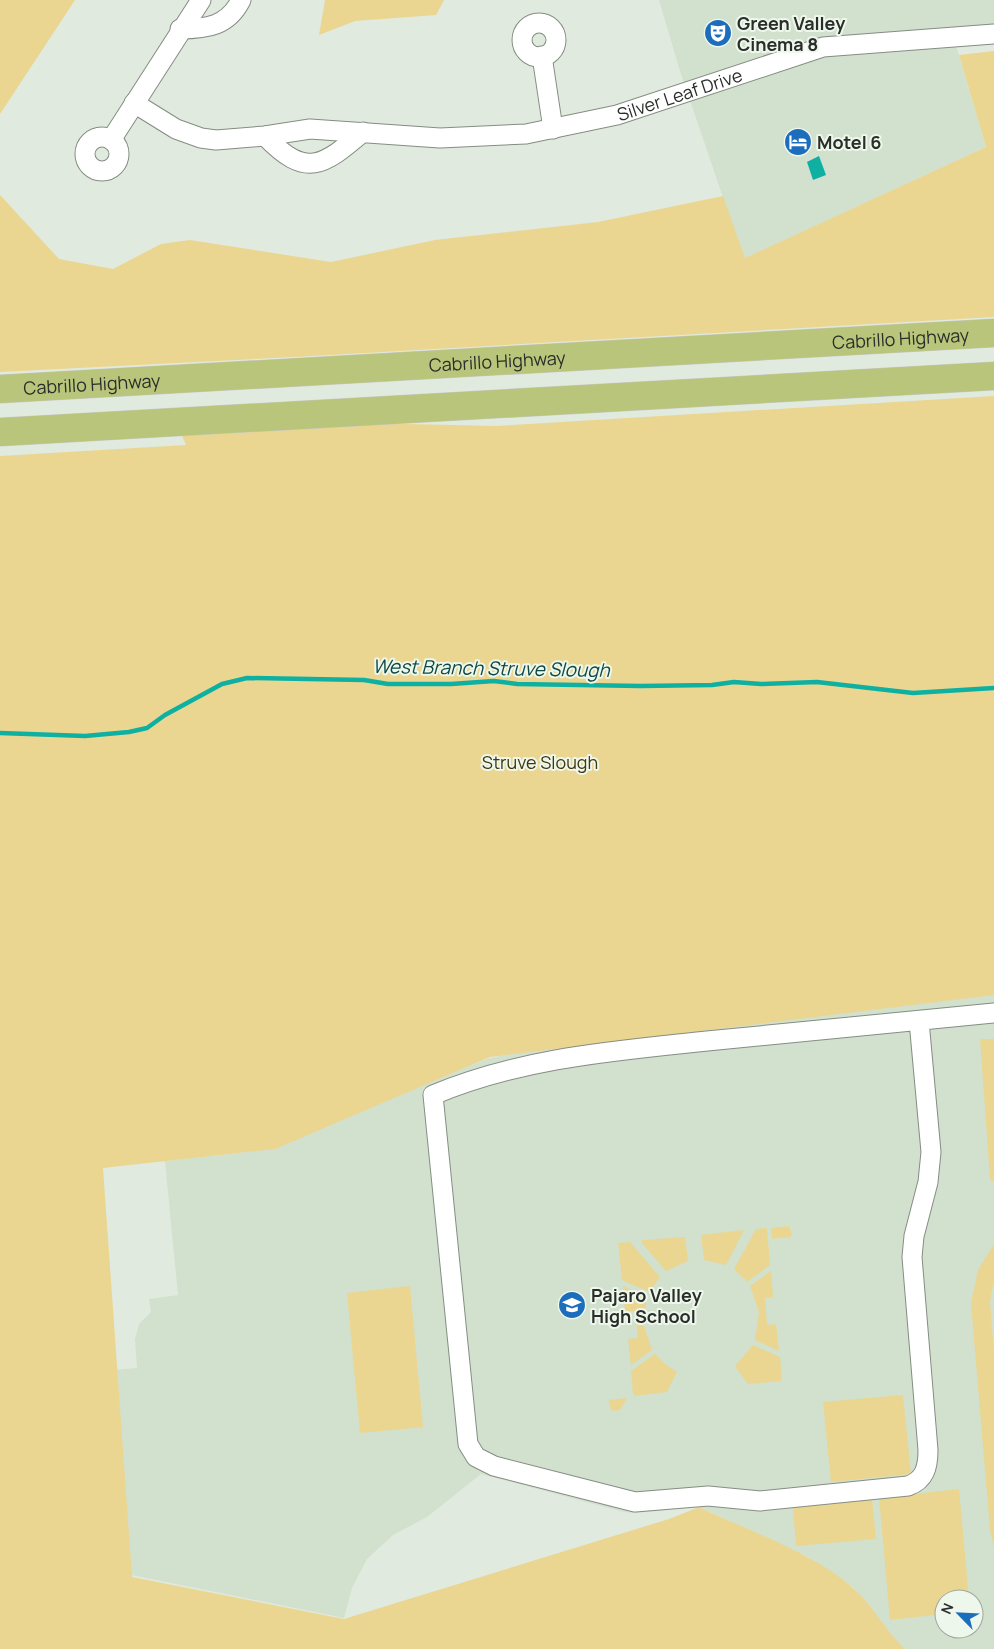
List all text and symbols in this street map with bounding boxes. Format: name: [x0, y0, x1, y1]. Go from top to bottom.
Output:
place label: Green Valley Cinema 8: [737, 11, 845, 56]
theatre icon: Green Valley Cinema 8: [703, 18, 733, 48]
street label: Silver Leaf Drive: [614, 62, 745, 126]
hotel icon: Motel 6: [783, 127, 813, 157]
place label: Motel 6: [817, 130, 882, 154]
street label: Cabrillo Highway: [831, 322, 970, 354]
street label: Cabrillo Highway: [428, 345, 567, 377]
street label: Cabrillo Highway: [23, 368, 161, 400]
water label: West Branch Struve Slough: [372, 653, 611, 683]
park label: Struve Slough: [482, 750, 598, 774]
place label: Pajaro Valley High School: [591, 1283, 702, 1328]
school or university icon: Pajaro Valley High School: [557, 1290, 587, 1320]
north arrow: [934, 1589, 984, 1639]
text: N: [936, 1600, 957, 1617]

